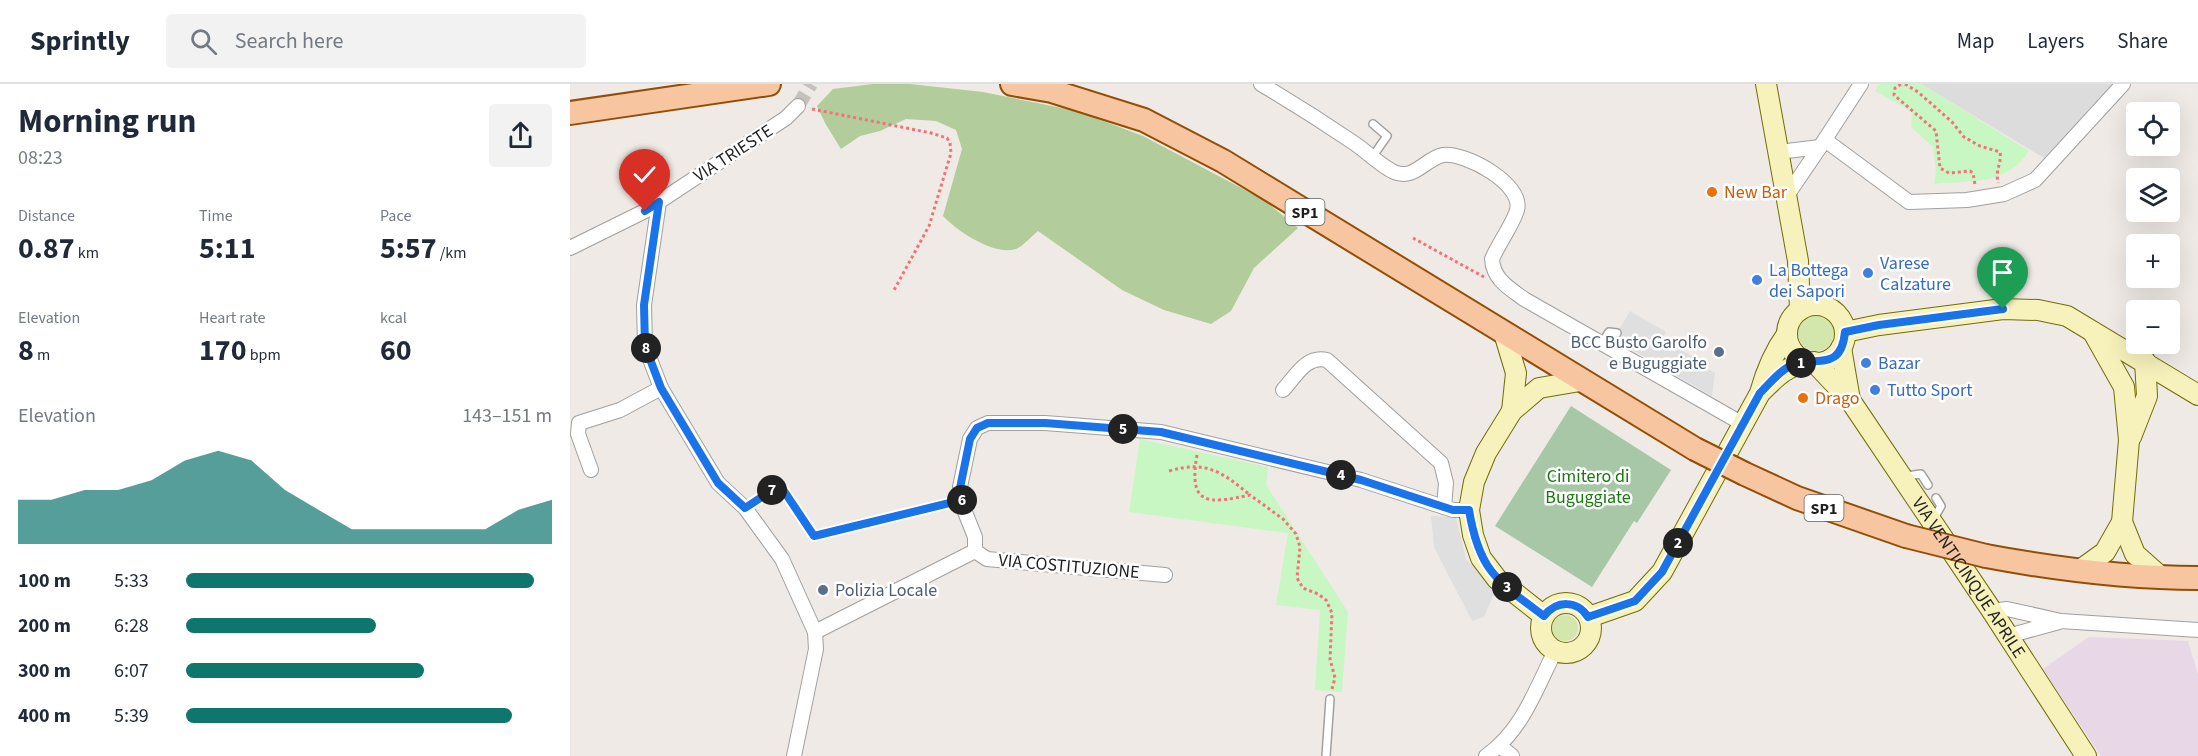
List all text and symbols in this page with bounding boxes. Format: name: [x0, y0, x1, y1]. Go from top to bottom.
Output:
search box: [166, 14, 586, 68]
text: Sprintly: [30, 21, 130, 61]
icon: search: [187, 25, 220, 58]
text: Search here: [235, 25, 343, 57]
text: Map: [1957, 26, 1994, 56]
text: Layers: [2027, 26, 2084, 56]
text: Share: [2117, 26, 2168, 56]
text: Morning run: [18, 98, 196, 145]
map controls: [2126, 102, 2180, 354]
button: locate: [2126, 102, 2180, 156]
button: share: [489, 104, 552, 167]
street label: VIA TRIESTE: [689, 118, 778, 188]
text: 08:23: [18, 144, 63, 172]
pin: [619, 149, 670, 211]
icon: check: [628, 158, 661, 191]
button: layers: [2126, 168, 2180, 222]
place label: New Bar: [1724, 180, 1788, 205]
marker: New Bar: [1705, 185, 1719, 199]
road number: SP1: [1286, 199, 1324, 225]
text: Distance: [18, 205, 75, 227]
text: Time: [199, 205, 233, 227]
text: Pace: [380, 205, 411, 227]
text: 0.87: [18, 227, 75, 270]
text: 5:11: [199, 227, 256, 270]
text: 5:57: [380, 227, 437, 270]
button: +: [2126, 234, 2180, 288]
text: km: [75, 242, 99, 264]
text: /km: [437, 242, 467, 264]
pin: [1977, 247, 2028, 309]
place label: Varese Calzature: [1880, 251, 1951, 297]
icon: arrive: [1986, 256, 2019, 289]
place label: La Bottega dei Sapori: [1769, 258, 1849, 304]
marker: Varese Calzature: [1861, 266, 1875, 280]
marker: La Bottega dei Sapori: [1750, 273, 1764, 287]
button: −: [2126, 300, 2180, 354]
text: Elevation: [18, 307, 80, 329]
text: Heart rate: [199, 307, 266, 329]
text: kcal: [380, 307, 407, 329]
text: 8: [18, 329, 34, 372]
text: 170: [199, 329, 247, 372]
text: 60: [380, 329, 412, 372]
place label: BCC Busto Garolfo e Buguggiate: [1571, 330, 1707, 376]
pin: 8: [631, 333, 661, 363]
text: 8: [642, 337, 650, 359]
text: m: [34, 344, 50, 366]
text: bpm: [247, 344, 281, 366]
marker: BCC Busto Garolfo e Buguggiate: [1712, 345, 1726, 359]
pin: 1: [1786, 348, 1816, 378]
place label: Bazar: [1878, 351, 1921, 376]
text: 1: [1797, 352, 1805, 374]
marker: Bazar: [1859, 356, 1873, 370]
place label: Tutto Sport: [1887, 378, 1972, 403]
marker: Tutto Sport: [1868, 383, 1882, 397]
place label: Drago: [1815, 386, 1860, 411]
marker: Drago: [1796, 391, 1810, 405]
text: Elevation: [18, 402, 96, 430]
text: 143–151 m: [462, 402, 552, 430]
pin: 5: [1108, 414, 1138, 444]
text: 5: [1119, 418, 1127, 440]
pin: 4: [1326, 460, 1356, 490]
text: 4: [1337, 464, 1345, 486]
park label: Cimitero di Buguggiate: [1545, 464, 1631, 510]
pin: 7: [757, 475, 787, 505]
text: 7: [768, 479, 776, 501]
pin: 6: [947, 485, 977, 515]
text: 6: [958, 489, 966, 511]
street label: VIA VENTICINQUE APRILE: [1906, 492, 2031, 663]
road number: SP1: [1804, 495, 1844, 521]
pin: 2: [1663, 528, 1693, 558]
text: 2: [1674, 532, 1682, 554]
street label: VIA COSTITUZIONE: [997, 548, 1141, 585]
text: 100 m: [18, 567, 71, 595]
text: 5:33: [114, 567, 149, 595]
pin: 3: [1492, 572, 1522, 602]
text: 3: [1503, 576, 1511, 598]
place label: Polizia Locale: [835, 578, 937, 603]
marker: Polizia Locale: [816, 583, 830, 597]
text: 200 m: [18, 612, 71, 640]
text: 6:28: [114, 612, 149, 640]
text: 300 m: [18, 657, 71, 685]
text: 6:07: [114, 657, 149, 685]
text: 400 m: [18, 702, 71, 730]
text: 5:39: [114, 702, 149, 730]

